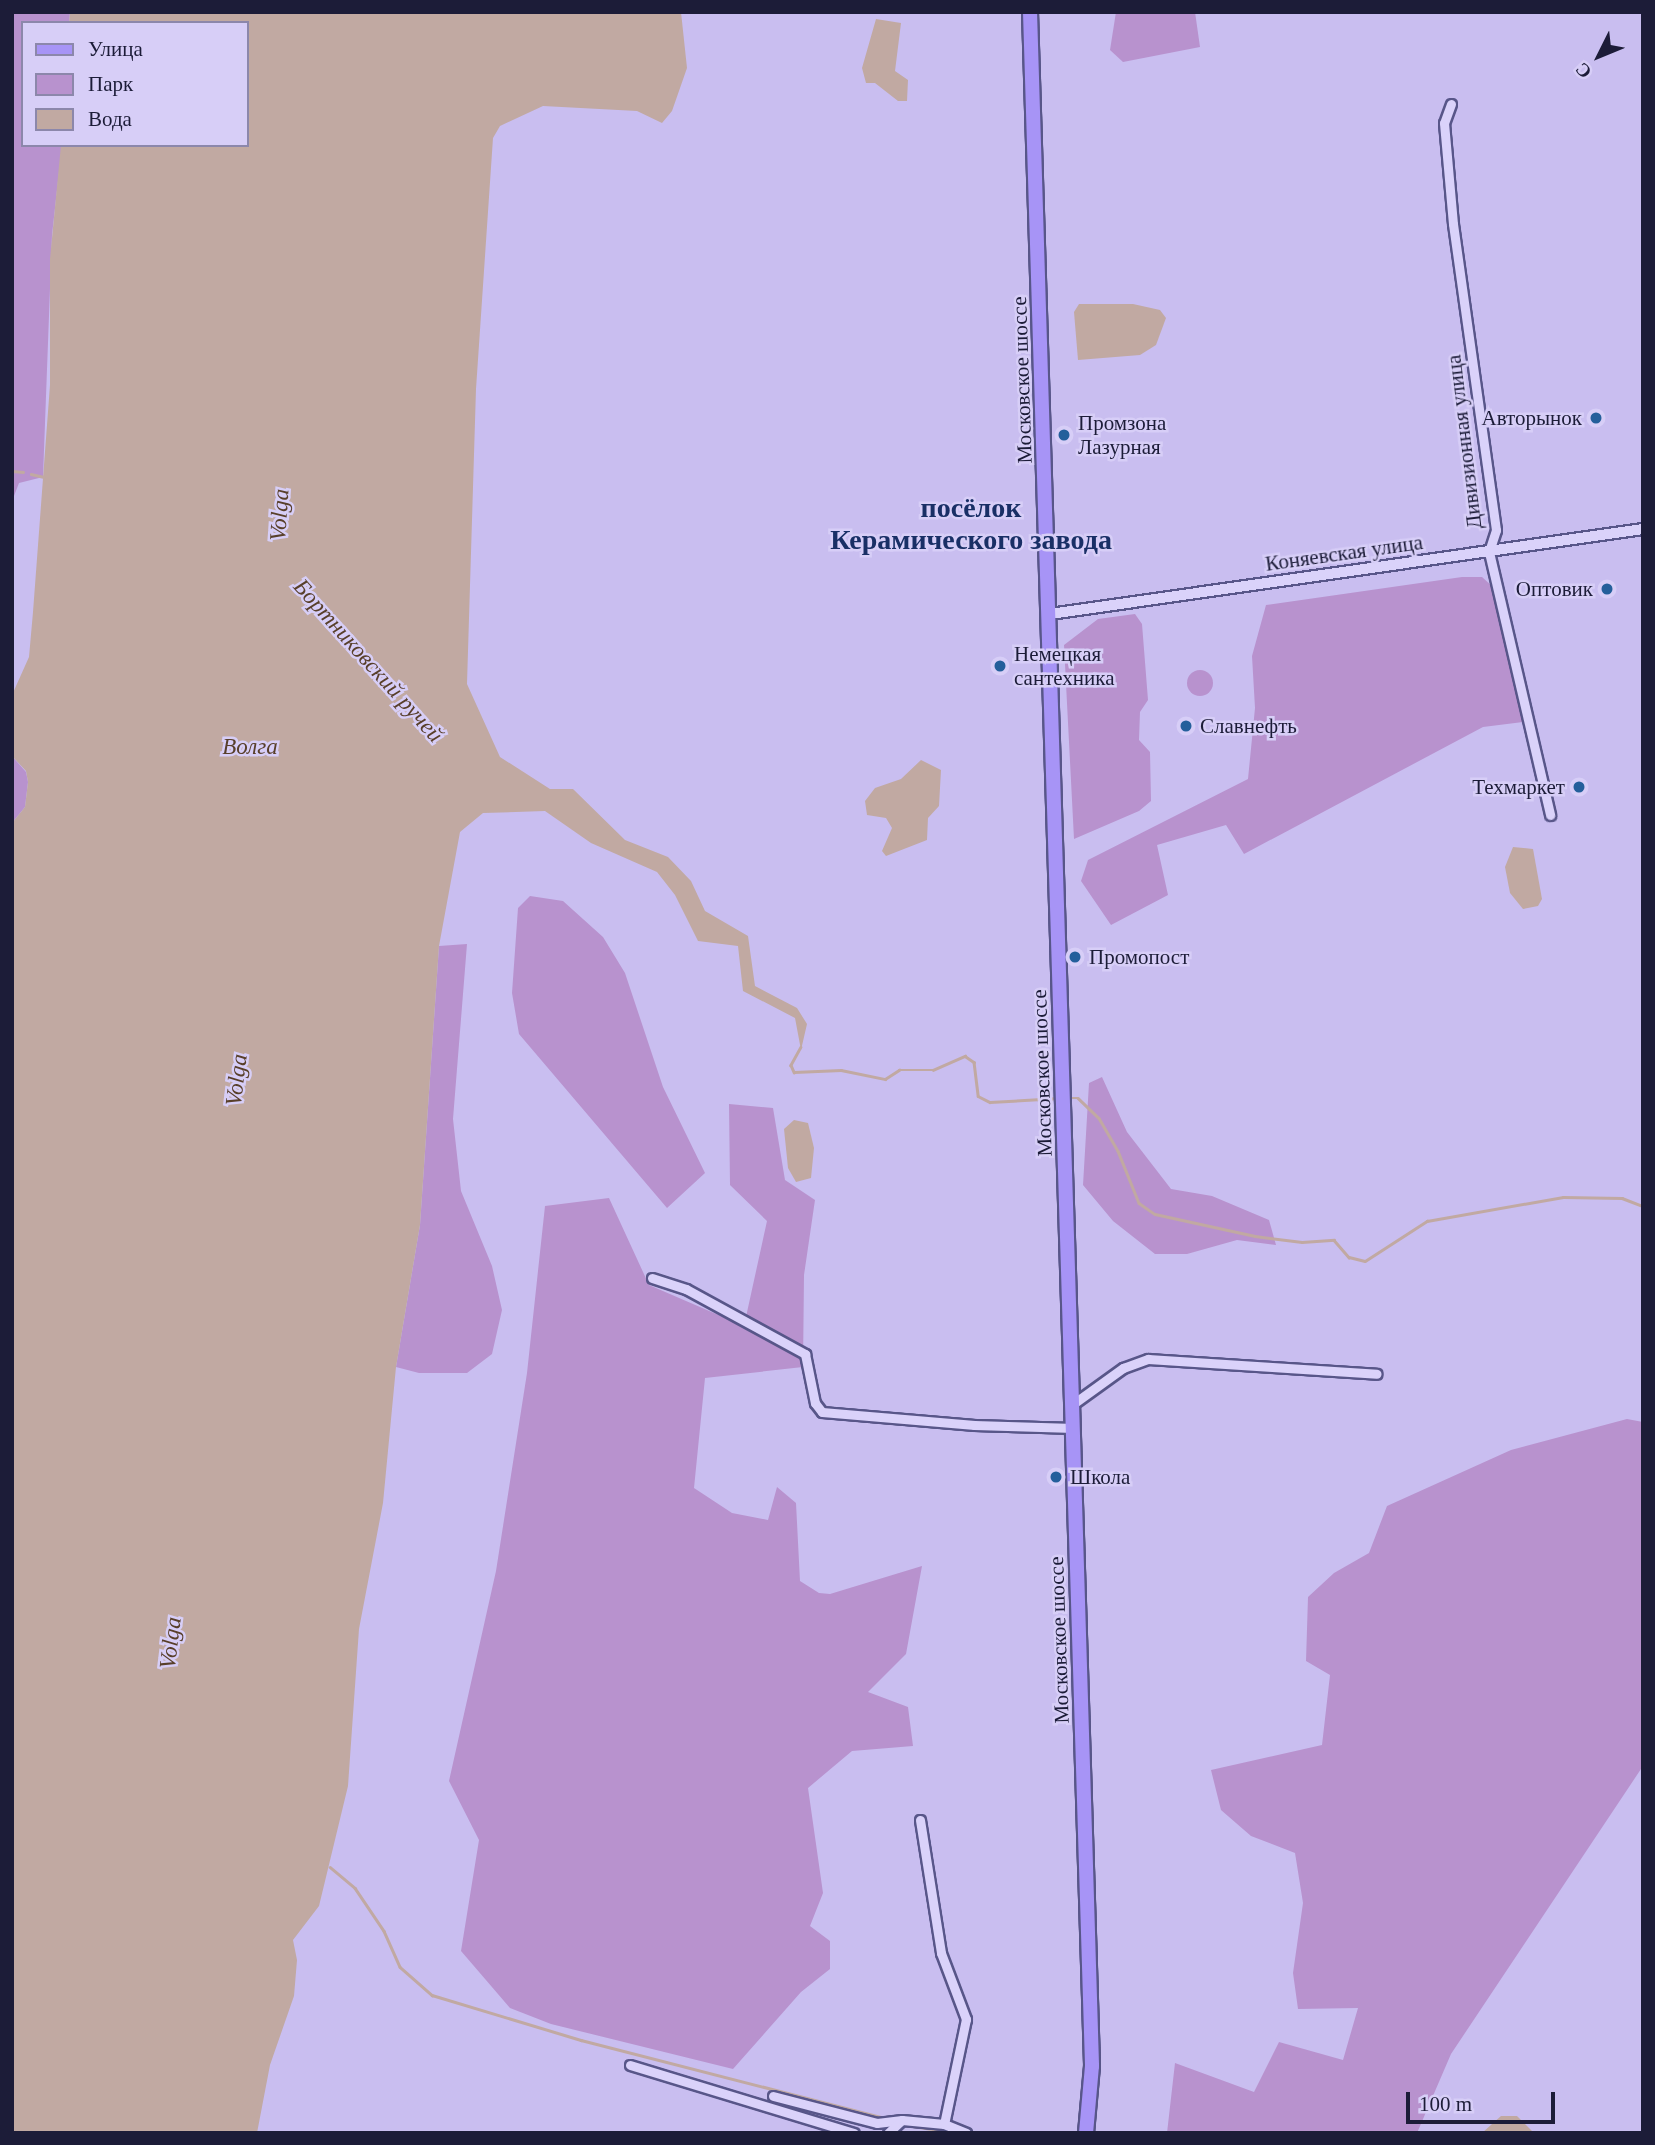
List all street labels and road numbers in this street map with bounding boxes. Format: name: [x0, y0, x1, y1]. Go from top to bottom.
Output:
street label: Московское шоссе: [1006, 296, 1038, 464]
street label: Дивизионная улица: [1441, 353, 1487, 531]
street label: Коняевская улица: [1264, 529, 1424, 577]
street label: Московское шоссе: [1026, 989, 1058, 1157]
street label: Московское шоссе: [1043, 1556, 1075, 1724]

